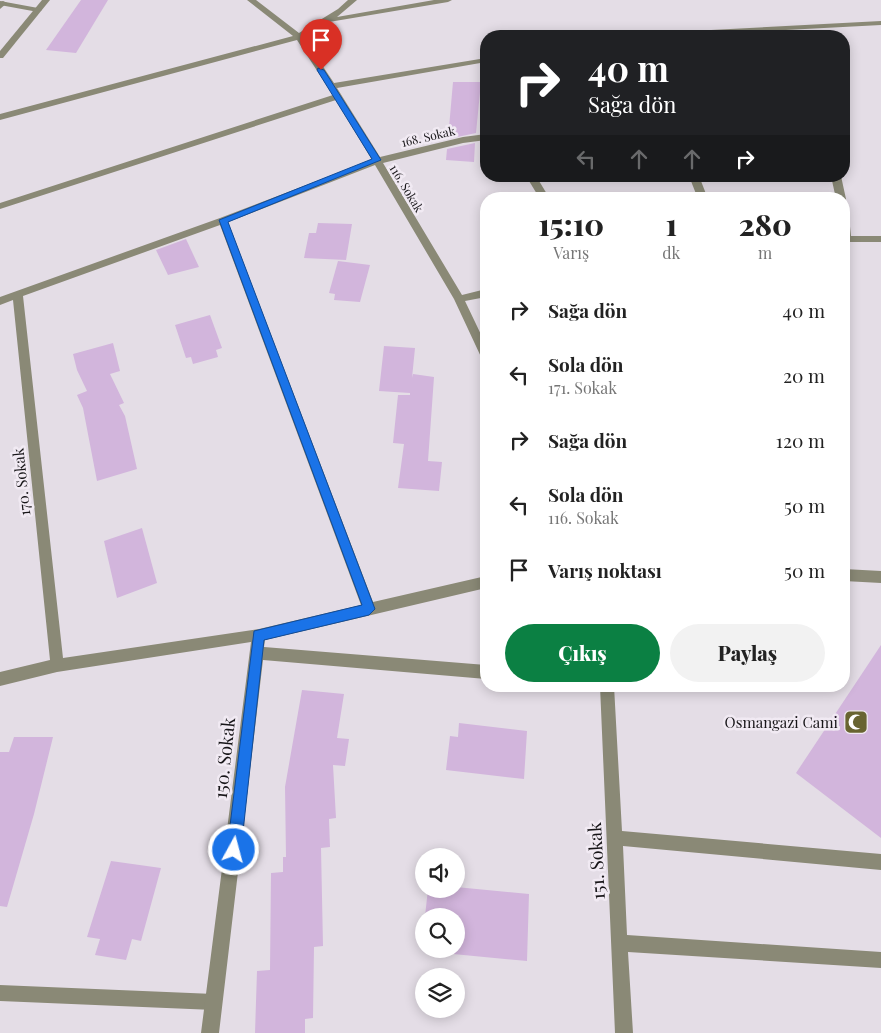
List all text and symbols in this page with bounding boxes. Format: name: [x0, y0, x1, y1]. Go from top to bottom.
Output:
pin: [300, 19, 342, 70]
icon: arrive: [307, 26, 335, 54]
text: 40 m: [588, 44, 669, 91]
icon: right: [505, 50, 570, 115]
text: Sağa dön: [588, 89, 676, 119]
street label: 168. Sokak: [399, 122, 457, 150]
icon: left: [572, 145, 600, 173]
icon: ahead: [625, 145, 653, 173]
icon: ahead: [678, 145, 706, 173]
icon: right: [731, 145, 759, 173]
street label: 116. Sokak: [386, 161, 428, 215]
text: 15:10: [538, 204, 604, 244]
text: 1: [666, 204, 677, 244]
text: 280: [739, 204, 792, 244]
text: Varış: [553, 242, 589, 263]
text: dk: [662, 242, 680, 263]
text: m: [758, 242, 772, 263]
icon: right: [505, 296, 533, 324]
text: Sağa dön: [548, 297, 627, 323]
text: 40 m: [783, 297, 825, 323]
text: Sola dön: [548, 351, 624, 377]
icon: left: [505, 361, 533, 389]
text: 20 m: [783, 362, 825, 388]
text: 171. Sokak: [548, 377, 617, 398]
icon: right: [505, 426, 533, 454]
text: Sağa dön: [548, 427, 627, 453]
text: 120 m: [776, 427, 825, 453]
street label: 170. Sokak: [7, 446, 35, 517]
text: Sola dön: [548, 481, 624, 507]
icon: left: [505, 491, 533, 519]
text: 50 m: [784, 492, 825, 518]
text: 116. Sokak: [548, 507, 619, 528]
icon: arrive: [505, 556, 533, 584]
text: Varış noktası: [548, 557, 662, 583]
text: 50 m: [784, 557, 825, 583]
button: Çıkış: [505, 624, 660, 682]
button: Paylaş: [670, 624, 825, 682]
mosque icon: Osmangazi Cami: [843, 709, 869, 735]
place label: Osmangazi Cami: [725, 712, 839, 732]
street label: 150. Sokak: [208, 716, 240, 800]
street label: 151. Sokak: [582, 822, 610, 900]
position arrow: [207, 823, 259, 875]
map controls: [415, 848, 465, 1018]
button: sound: [415, 848, 465, 898]
button: search: [415, 908, 465, 958]
button: layers: [415, 968, 465, 1018]

